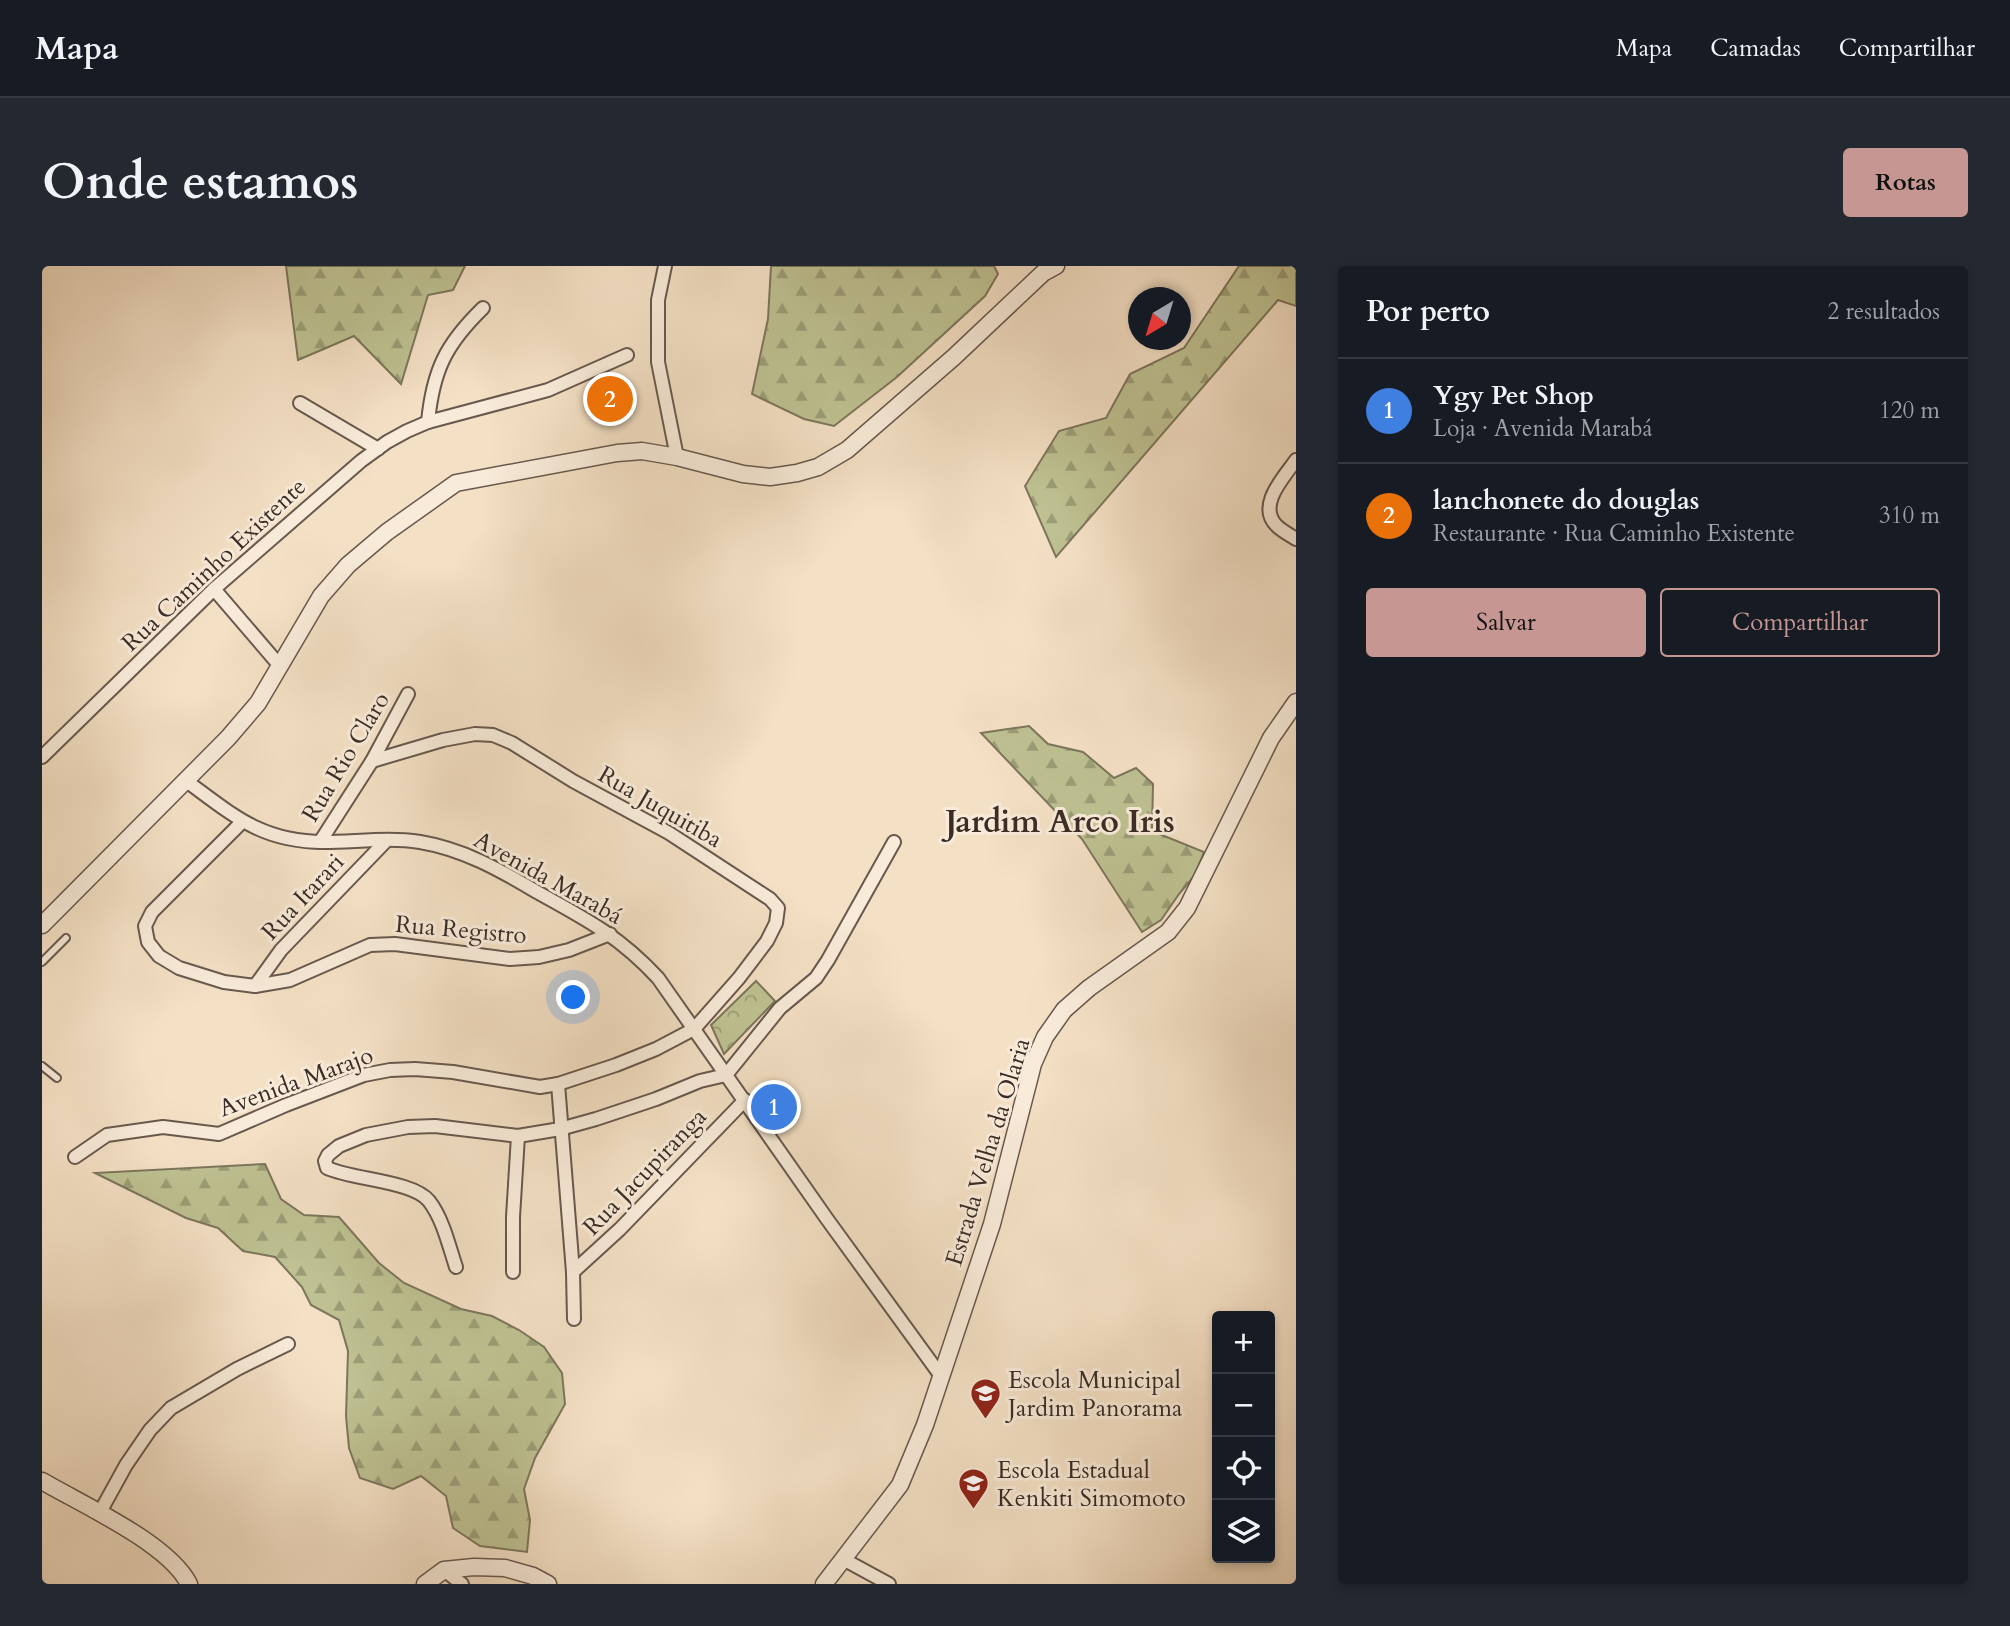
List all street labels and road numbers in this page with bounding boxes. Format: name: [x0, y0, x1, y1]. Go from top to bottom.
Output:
street label: Rua Caminho Existente: [115, 471, 313, 659]
street label: Rua Rio Claro: [294, 686, 398, 828]
street label: Rua Juquitiba: [592, 758, 729, 856]
street label: Avenida Marabá: [468, 823, 629, 933]
street label: Rua Itarari: [254, 846, 352, 948]
street label: Rua Registro: [394, 908, 528, 952]
street label: Estrada Velha da Olaria: [938, 1034, 1039, 1270]
street label: Avenida Marajo: [214, 1039, 378, 1125]
street label: Rua Jacupiranga: [576, 1101, 715, 1243]

